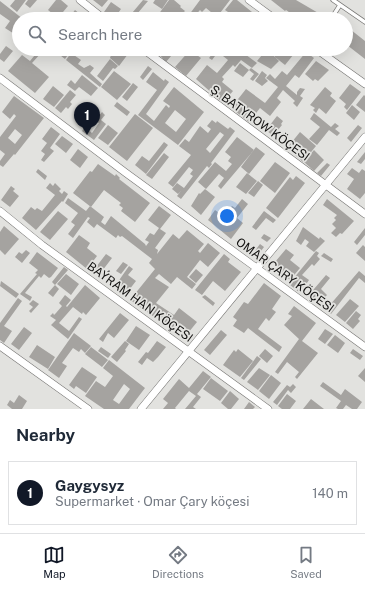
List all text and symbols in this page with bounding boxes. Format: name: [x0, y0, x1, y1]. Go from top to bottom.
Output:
search box: [12, 12, 353, 56]
icon: search: [26, 23, 48, 45]
text: Search here: [58, 26, 142, 43]
street label: Ş. BATYROW KÖÇESI: [208, 82, 312, 164]
pin: 1: [74, 102, 100, 135]
your location: [217, 206, 237, 226]
street label: OMAR ÇARY KÖÇESI: [233, 235, 337, 315]
street label: BAÝRAM HAN KÖÇESI: [85, 259, 195, 345]
text: Nearby: [16, 425, 75, 445]
text: Gaygysyz: [55, 477, 124, 494]
text: 1: [27, 486, 33, 501]
text: 140 m: [312, 486, 348, 501]
text: Supermarket · Omar Çary köçesi: [55, 494, 249, 509]
tab: Map: [43, 544, 66, 580]
tab: Directions: [152, 544, 204, 580]
tab: Saved: [290, 544, 322, 580]

